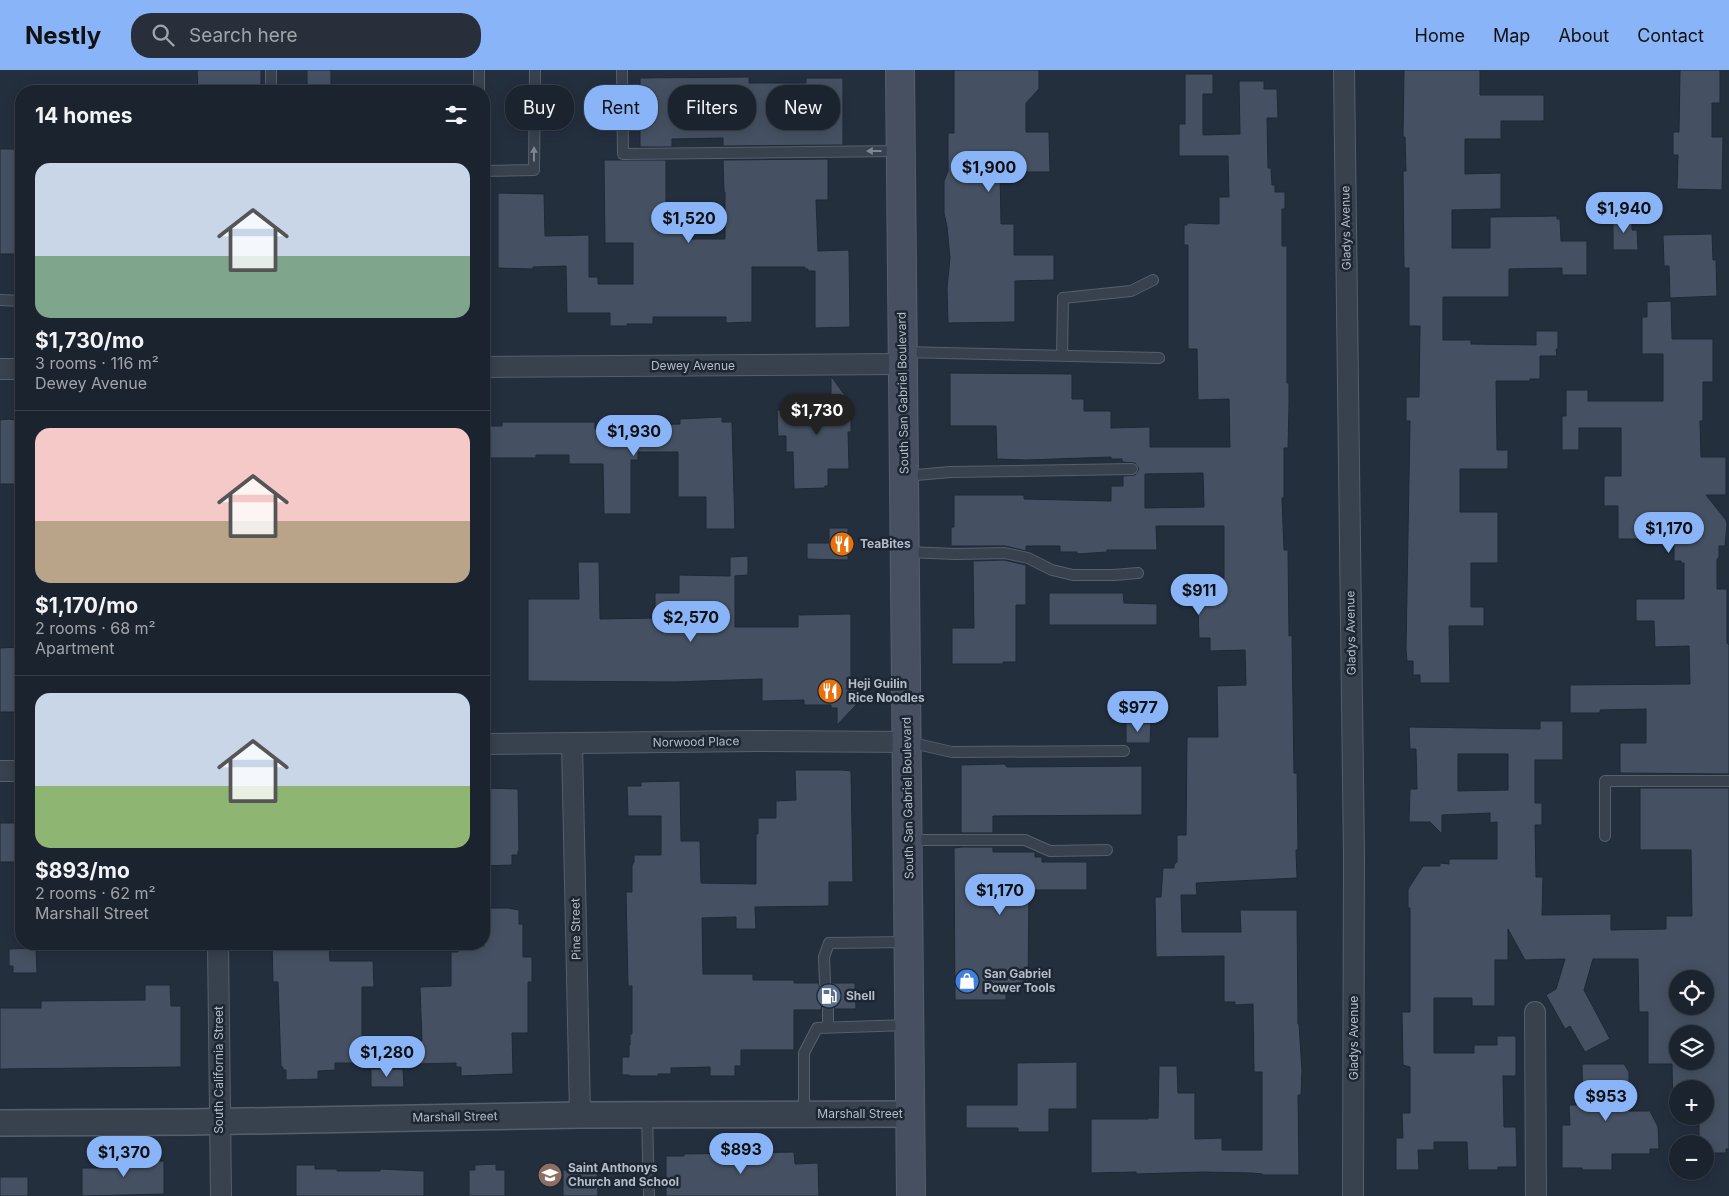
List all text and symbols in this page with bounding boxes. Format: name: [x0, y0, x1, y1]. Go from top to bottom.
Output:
search box: [131, 13, 481, 58]
text: Nestly: [25, 21, 101, 50]
icon: search: [149, 21, 177, 49]
text: Search here: [189, 24, 298, 47]
text: Home: [1415, 25, 1465, 46]
text: Map: [1493, 25, 1530, 46]
text: About: [1558, 25, 1609, 46]
text: Contact: [1637, 25, 1704, 46]
chip: Buy: [505, 85, 574, 130]
chip: Rent: [584, 85, 658, 130]
chip: Filters: [668, 85, 756, 130]
chip: New: [766, 85, 840, 130]
icon: filters: [442, 101, 470, 129]
text: 14 homes: [35, 103, 133, 128]
one-way arrow: [530, 146, 538, 162]
one-way arrow: [866, 147, 882, 155]
pin: $1,900: [948, 150, 1030, 193]
text: $1,900: [962, 157, 1016, 177]
street label: Gladys Avenue: [1337, 186, 1354, 270]
pin: $1,940: [1583, 191, 1665, 234]
icon: home: [208, 195, 298, 285]
text: $1,940: [1597, 198, 1651, 218]
pin: $1,520: [648, 202, 730, 244]
text: $1,520: [662, 208, 716, 228]
street label: South San Gabriel Boulevard: [894, 312, 911, 474]
text: $1,730/mo: [35, 328, 144, 353]
text: 3 rooms · 116 m²: [35, 353, 159, 373]
street label: Dewey Avenue: [651, 358, 735, 373]
text: Dewey Avenue: [35, 373, 147, 393]
pin: $1,730: [776, 394, 858, 436]
text: $1,730: [791, 400, 843, 420]
pin: $1,930: [593, 414, 675, 457]
text: $1,930: [607, 421, 661, 441]
icon: home: [208, 461, 298, 551]
pin: $1,170: [1628, 512, 1710, 554]
text: $1,170: [1645, 518, 1693, 538]
restaurant icon: TeaBites: [829, 531, 855, 557]
place label: TeaBites: [860, 536, 911, 551]
pin: $911: [1169, 574, 1229, 616]
text: $911: [1182, 580, 1216, 600]
street label: Gladys Avenue: [1342, 591, 1359, 675]
text: $1,170/mo: [35, 593, 138, 618]
pin: $2,570: [650, 600, 732, 643]
text: $2,570: [663, 607, 719, 627]
text: 2 rooms · 68 m²: [35, 618, 156, 638]
text: Apartment: [35, 638, 115, 658]
place label: Heji Guilin Rice Noodles: [848, 676, 925, 705]
restaurant icon: Heji Guilin Rice Noodles: [817, 678, 843, 704]
pin: $977: [1108, 690, 1168, 733]
text: $977: [1118, 697, 1158, 717]
street label: South San Gabriel Boulevard: [899, 717, 916, 879]
icon: home: [208, 726, 298, 816]
street label: Norwood Place: [652, 733, 739, 750]
text: $893/mo: [35, 858, 130, 883]
pin: $1,170: [959, 874, 1041, 916]
text: $1,170: [976, 880, 1024, 900]
text: 2 rooms · 62 m²: [35, 883, 156, 903]
street label: Pine Street: [567, 898, 584, 960]
text: Marshall Street: [35, 903, 149, 923]
place label: San Gabriel Power Tools: [984, 966, 1056, 995]
shop icon: San Gabriel Power Tools: [954, 968, 980, 994]
map controls: [1669, 970, 1714, 1180]
button: locate: [1669, 970, 1714, 1015]
fuel station icon: Shell: [816, 983, 842, 1009]
place label: Shell: [846, 988, 875, 1003]
street label: Gladys Avenue: [1346, 996, 1361, 1080]
street label: South California Street: [211, 1006, 226, 1134]
button: layers: [1669, 1025, 1714, 1070]
pin: $1,280: [346, 1036, 428, 1078]
text: $1,280: [360, 1042, 414, 1062]
pin: $953: [1576, 1080, 1636, 1122]
button: +: [1669, 1080, 1714, 1125]
text: $953: [1585, 1086, 1627, 1106]
street label: Marshall Street: [817, 1106, 903, 1121]
street label: Marshall Street: [412, 1108, 498, 1125]
pin: $893: [711, 1132, 771, 1175]
button: −: [1669, 1135, 1714, 1180]
pin: $1,370: [83, 1136, 165, 1178]
text: $893: [720, 1139, 762, 1159]
text: $1,370: [98, 1142, 150, 1162]
place label: Saint Anthonys Church and School: [568, 1160, 679, 1189]
school or university icon: Saint Anthonys Church and School: [537, 1162, 563, 1188]

